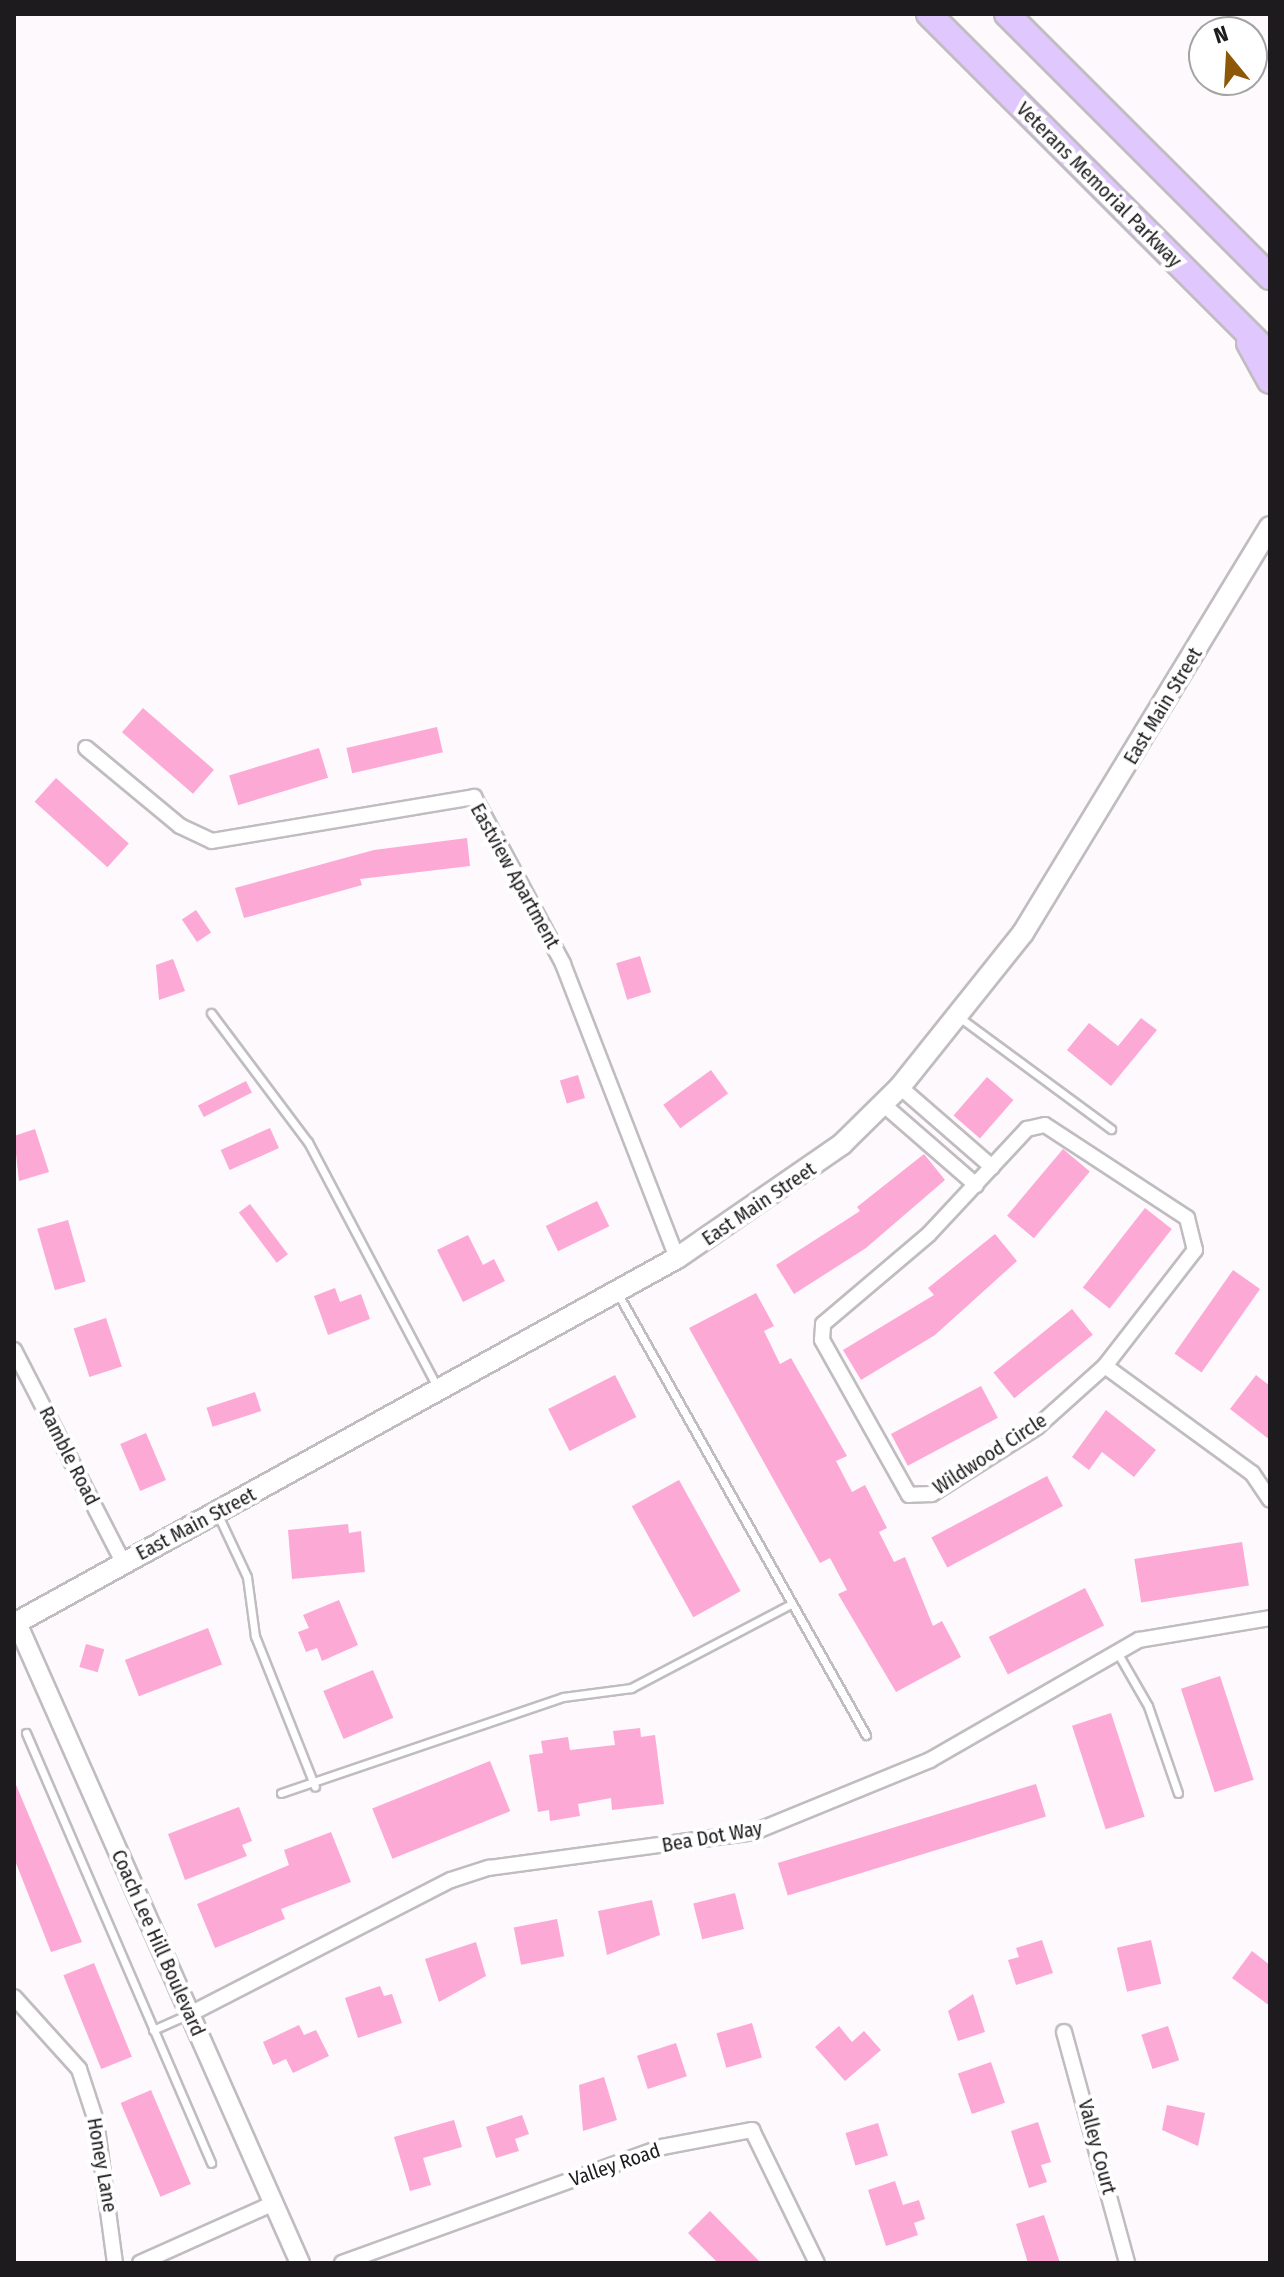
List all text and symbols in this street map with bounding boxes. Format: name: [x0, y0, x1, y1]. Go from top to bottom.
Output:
north arrow: [1188, 16, 1268, 96]
text: N: [1211, 20, 1231, 49]
street label: Veterans Memorial Parkway: [1011, 97, 1187, 273]
street label: East Main Street: [1119, 643, 1207, 769]
street label: Eastview Apartment: [465, 799, 565, 953]
street label: East Main Street: [698, 1157, 820, 1251]
street label: Ramble Road: [34, 1403, 104, 1509]
street label: Wildwood Circle: [929, 1408, 1051, 1500]
street label: East Main Street: [132, 1482, 260, 1566]
street label: Bea Dot Way: [660, 1816, 764, 1858]
street label: Coach Lee Hill Boulevard: [106, 1846, 210, 2040]
street label: Valley Court: [1073, 2097, 1121, 2197]
street label: Honey Lane: [82, 2116, 122, 2214]
street label: Valley Road: [567, 2138, 663, 2192]

